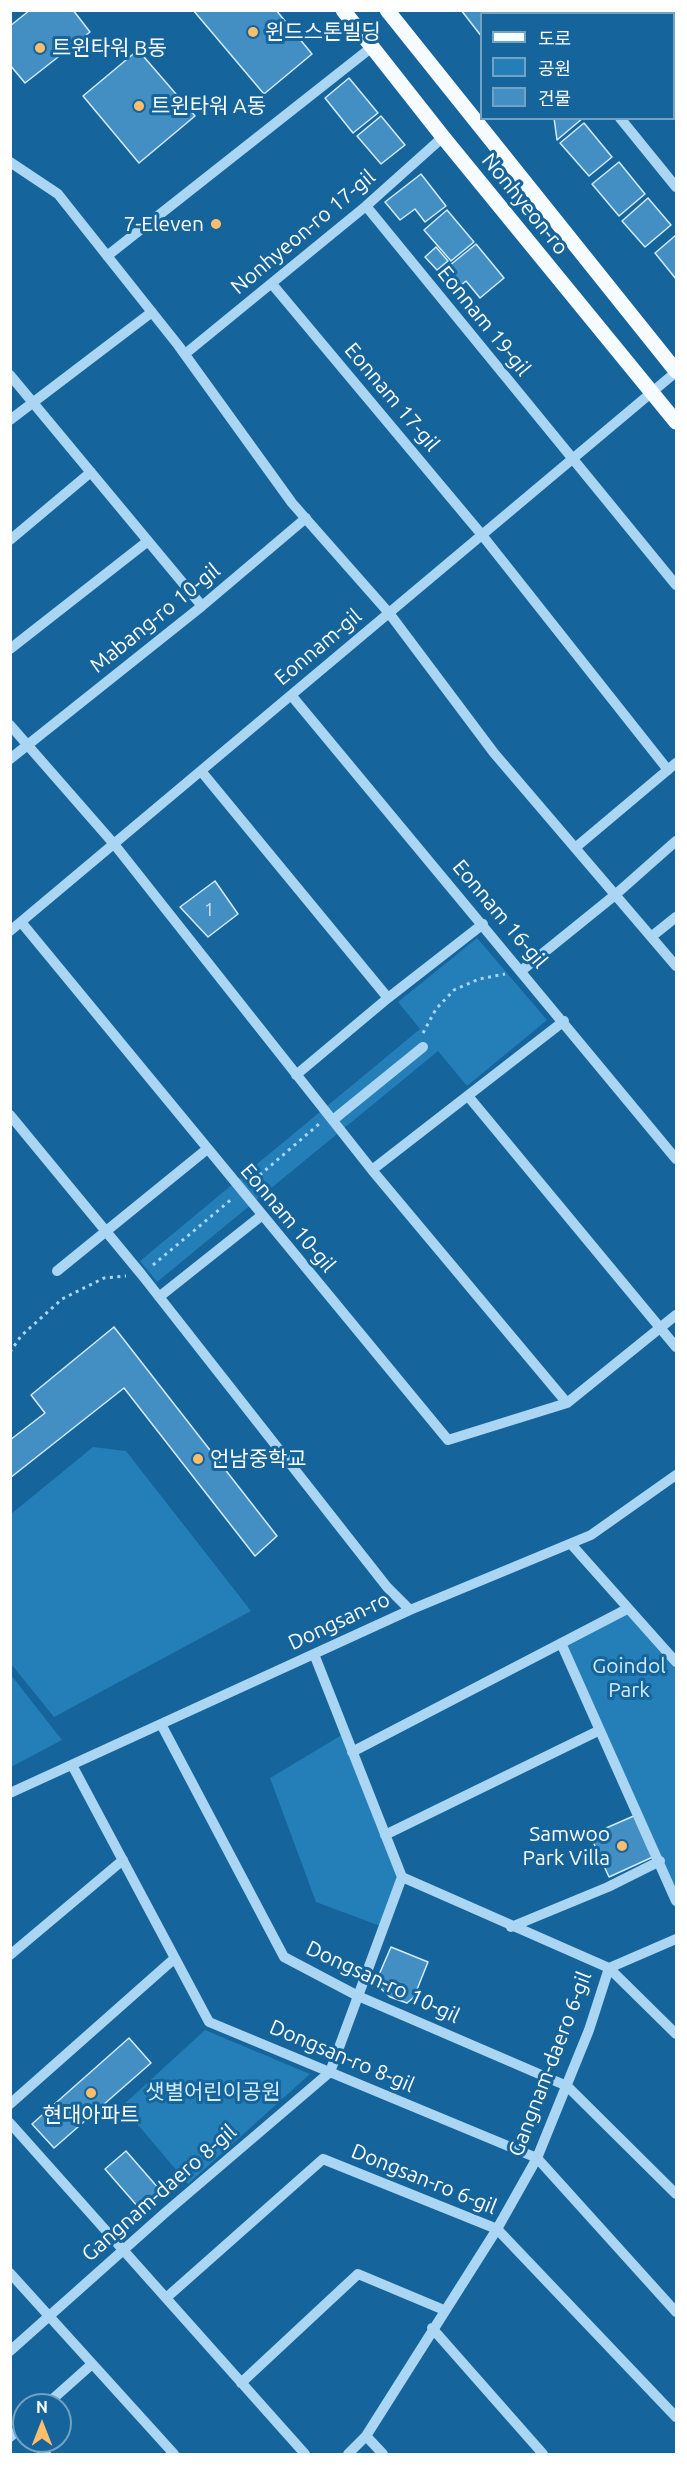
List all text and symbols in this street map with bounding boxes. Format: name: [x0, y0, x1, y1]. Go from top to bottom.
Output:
legend: [480, 12, 675, 120]
place label: 윈드스톤빌딩: [265, 19, 381, 45]
marker: 윈드스톤빌딩: [246, 25, 260, 39]
text: 도로: [538, 28, 571, 48]
place label: 트윈타워 B동: [52, 35, 167, 61]
marker: 트윈타워 B동: [33, 41, 47, 55]
text: 공원: [538, 58, 571, 78]
text: 건물: [538, 88, 571, 108]
place label: 트윈타워 A동: [151, 93, 266, 119]
marker: 트윈타워 A동: [132, 99, 146, 113]
street label: Nonhyeon-ro: [476, 148, 574, 260]
street label: Nonhyeon-ro 17-gil: [226, 164, 380, 300]
place label: 7-Eleven: [123, 211, 204, 237]
marker: 7-Eleven: [209, 217, 223, 231]
street label: Eonnam 19-gil: [432, 261, 536, 381]
street label: Eonnam 17-gil: [339, 338, 445, 456]
street label: Mabang-ro 10-gil: [85, 558, 225, 678]
street label: Eonnam-gil: [269, 603, 367, 691]
street label: Eonnam 16-gil: [447, 855, 553, 973]
house number: 1: [204, 899, 214, 921]
street label: Eonnam 10-gil: [235, 1159, 341, 1277]
place label: 언남중학교: [210, 1446, 307, 1472]
marker: 언남중학교: [191, 1452, 205, 1466]
street label: Dongsan-ro: [284, 1586, 394, 1656]
park label: Goindol Park: [592, 1653, 666, 1703]
place label: Samwoo Park Villa: [523, 1821, 610, 1871]
marker: Samwoo Park Villa: [615, 1839, 629, 1853]
street label: Dongsan-ro 10-gil: [302, 1935, 464, 2029]
street label: Gangnam-daero 6-gil: [503, 1968, 597, 2160]
street label: Dongsan-ro 8-gil: [266, 2014, 418, 2098]
park label: 샛별어린이공원: [145, 2079, 281, 2105]
marker: 현대아파트: [84, 2086, 98, 2100]
place label: 현대아파트: [43, 2102, 139, 2128]
street label: Gangnam-daero 8-gil: [77, 2119, 241, 2267]
street label: Dongsan-ro 6-gil: [348, 2138, 500, 2220]
north arrow: [12, 2393, 72, 2453]
text: N: [36, 2398, 48, 2416]

